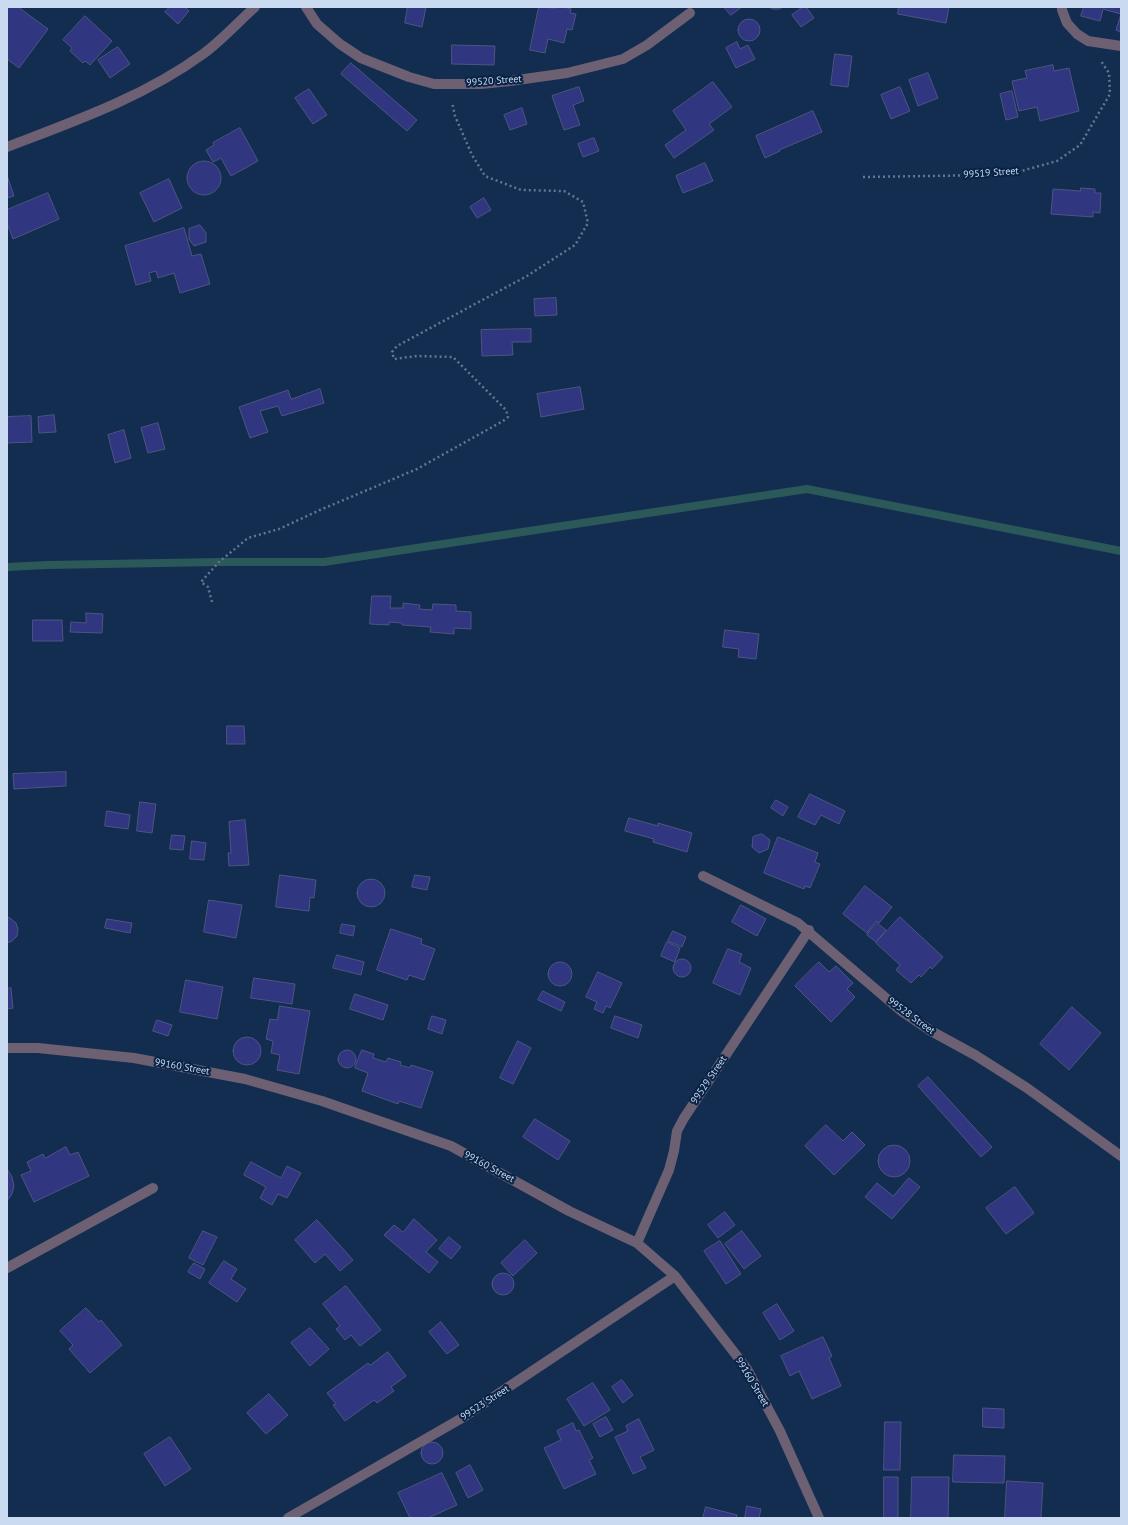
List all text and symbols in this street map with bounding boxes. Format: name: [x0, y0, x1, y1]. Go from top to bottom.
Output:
street label: 99520 Street: [466, 73, 522, 89]
street label: 99519 Street: [963, 165, 1019, 181]
street label: 99528 Street: [885, 995, 937, 1037]
street label: 99529 Street: [689, 1054, 729, 1106]
street label: 99160 Street: [154, 1056, 210, 1078]
street label: 99160 Street: [462, 1149, 516, 1185]
street label: 99160 Street: [733, 1355, 771, 1409]
street label: 99523 Street: [458, 1383, 512, 1423]

